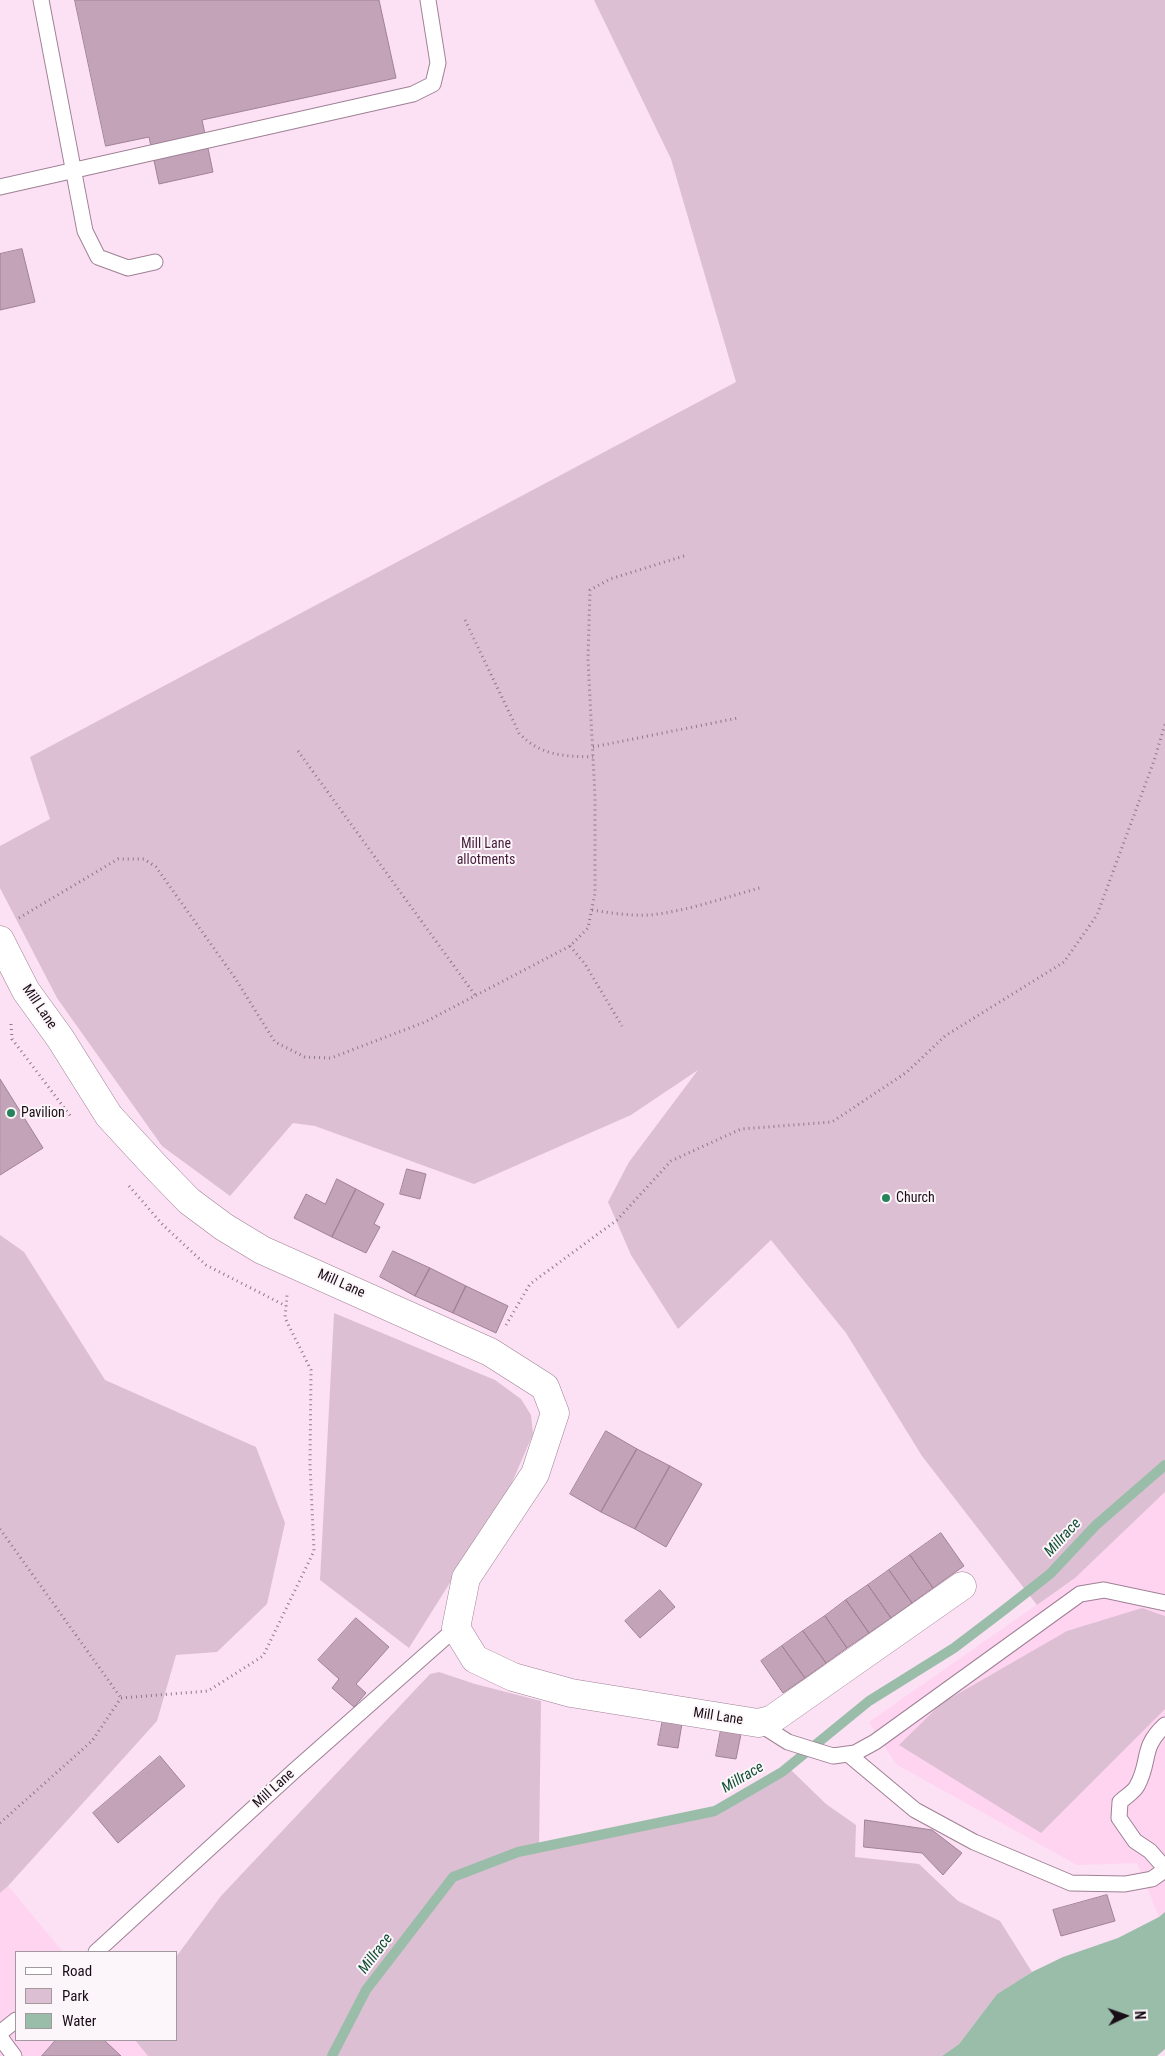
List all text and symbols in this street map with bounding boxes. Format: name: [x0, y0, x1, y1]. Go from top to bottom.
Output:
park label: Mill Lane allotments: [457, 836, 515, 869]
street label: Mill Lane: [18, 982, 60, 1032]
place label: Pavilion: [21, 1105, 65, 1121]
marker: Pavilion: [5, 1107, 17, 1119]
place label: Church: [896, 1190, 935, 1206]
marker: Church: [880, 1192, 892, 1204]
street label: Mill Lane: [315, 1266, 367, 1302]
water label: Millrace: [1041, 1515, 1085, 1561]
street label: Mill Lane: [692, 1705, 744, 1729]
water label: Millrace: [719, 1759, 767, 1797]
street label: Mill Lane: [250, 1766, 298, 1812]
water label: Millrace: [355, 1930, 397, 1978]
legend: [15, 1951, 178, 2041]
text: Road: [62, 1962, 92, 1980]
text: Park: [62, 1987, 89, 2005]
north arrow: [1100, 1991, 1150, 2041]
text: N: [1132, 2011, 1148, 2020]
text: Water: [62, 2012, 96, 2030]

